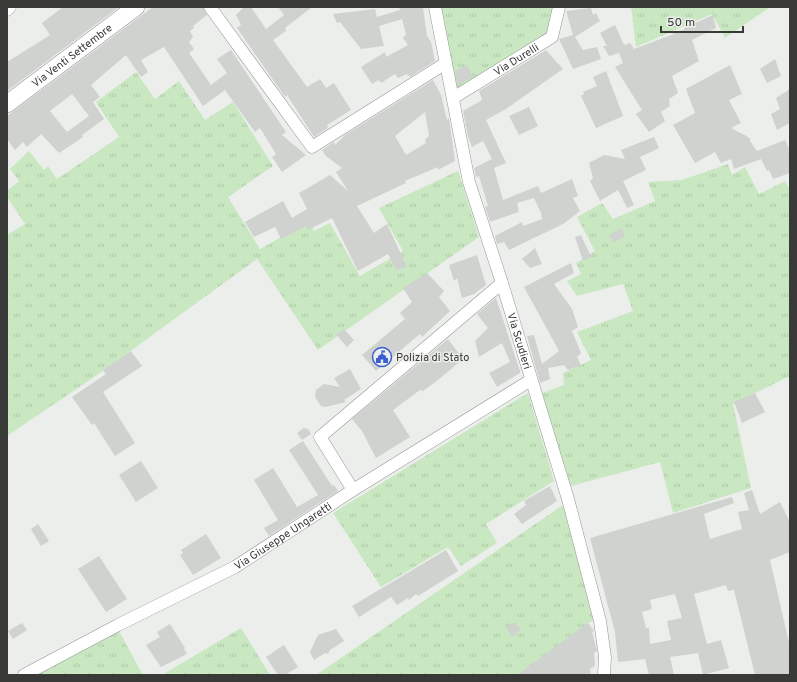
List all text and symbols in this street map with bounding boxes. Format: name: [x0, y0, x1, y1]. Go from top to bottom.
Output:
scale bar: [661, 8, 743, 34]
text: 50 m: [667, 15, 695, 31]
street label: Via Venti Settembre: [29, 21, 115, 91]
street label: Via Durelli: [491, 41, 542, 79]
street label: Via Scudieri: [503, 311, 534, 371]
public building icon: Polizia di Stato: [371, 346, 393, 368]
place label: Polizia di Stato: [396, 351, 469, 365]
street label: Via Giuseppe Ungaretti: [232, 500, 335, 574]

